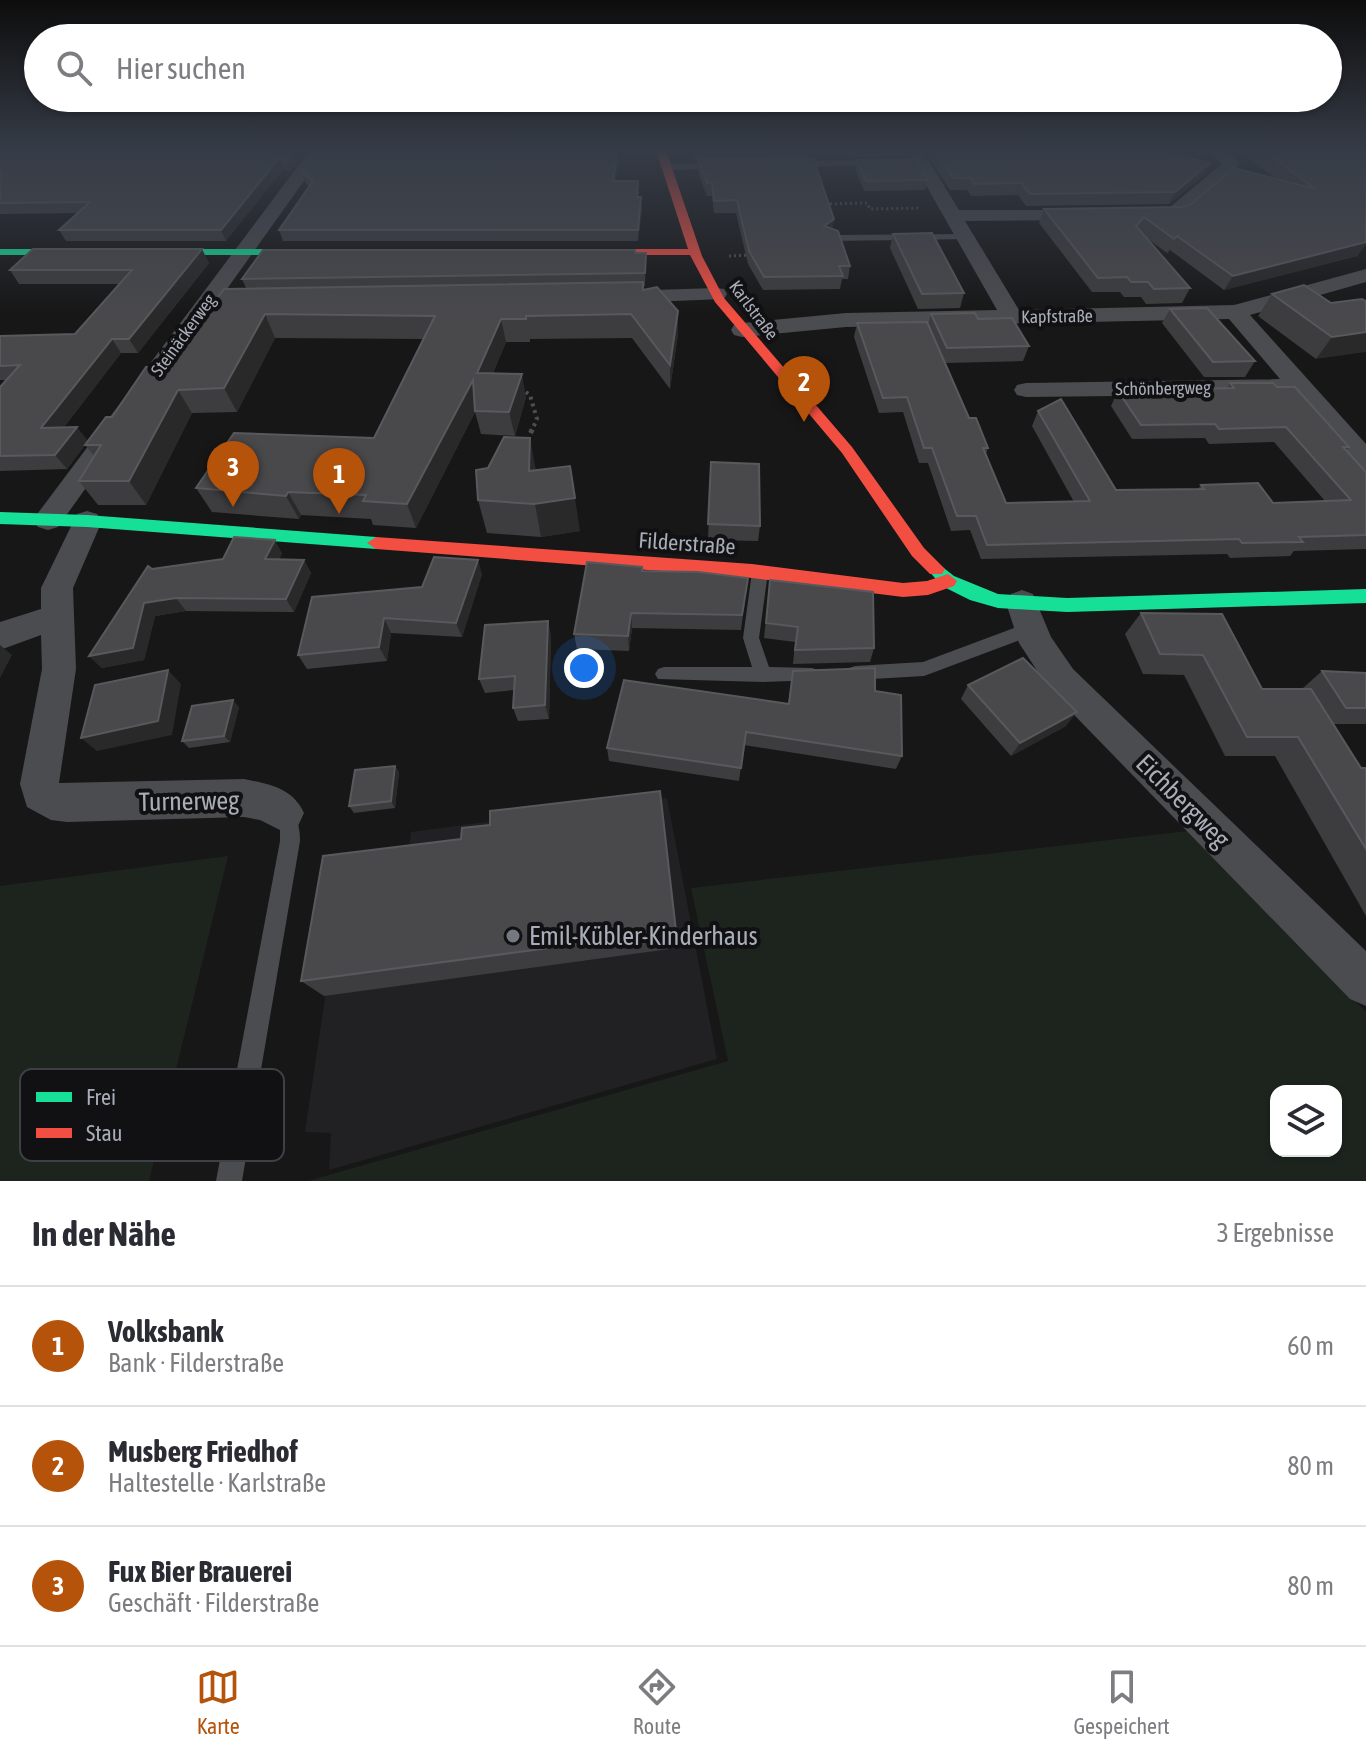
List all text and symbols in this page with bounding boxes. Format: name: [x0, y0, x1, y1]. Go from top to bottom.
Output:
search box: [24, 24, 1342, 112]
icon: search: [52, 46, 96, 90]
text: Hier suchen: [116, 51, 246, 85]
street label: Karlstraße: [725, 276, 783, 344]
street label: Steinäckerweg: [146, 290, 220, 380]
street label: Kapfstraße: [1021, 305, 1093, 327]
pin: 2: [778, 356, 830, 422]
street label: Schönbergweg: [1115, 377, 1211, 399]
pin: 3: [207, 441, 259, 507]
pin: 1: [313, 448, 365, 514]
street label: Filderstraße: [638, 527, 736, 559]
your location: [564, 648, 604, 688]
street label: Eichbergweg: [1130, 748, 1237, 855]
street label: Turnerweg: [138, 785, 240, 817]
place label: Emil-Kübler-Kinderhaus: [529, 921, 758, 951]
marker: Emil-Kübler-Kinderhaus: [504, 927, 522, 945]
legend: [20, 1069, 284, 1161]
text: Frei: [86, 1084, 116, 1110]
map controls: [1270, 1085, 1342, 1157]
button: layers: [1270, 1085, 1342, 1157]
text: Stau: [86, 1120, 122, 1146]
text: In der Nähe: [32, 1214, 176, 1253]
text: 3 Ergebnisse: [1217, 1218, 1334, 1248]
text: Volksbank: [108, 1314, 224, 1348]
text: 1: [52, 1331, 64, 1361]
text: 60 m: [1287, 1331, 1334, 1361]
text: Bank · Filderstraße: [108, 1348, 284, 1378]
text: Musberg Friedhof: [108, 1434, 298, 1468]
text: 2: [52, 1451, 64, 1481]
text: 80 m: [1287, 1451, 1334, 1481]
text: Haltestelle · Karlstraße: [108, 1468, 326, 1498]
text: Fux Bier Brauerei: [108, 1554, 292, 1588]
text: 3: [52, 1571, 64, 1601]
text: 80 m: [1287, 1571, 1334, 1601]
text: Geschäft · Filderstraße: [108, 1588, 319, 1618]
tab: Karte: [196, 1665, 240, 1739]
tab: Route: [633, 1665, 681, 1739]
tab: Gespeichert: [1073, 1665, 1170, 1739]

